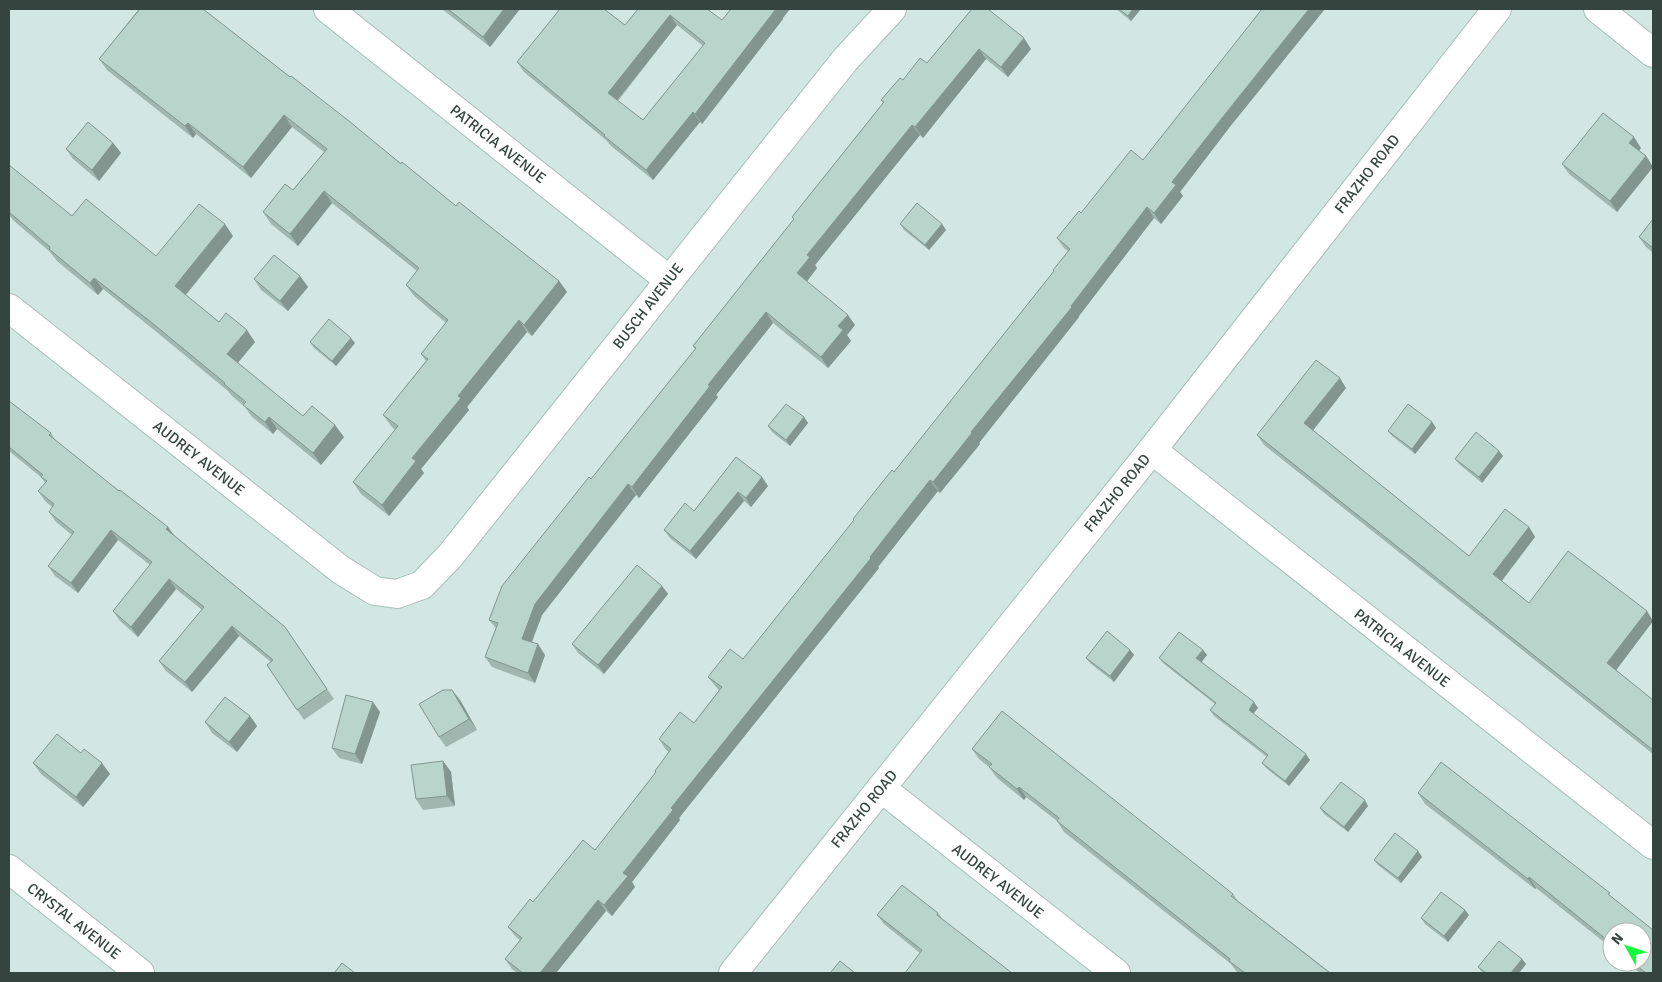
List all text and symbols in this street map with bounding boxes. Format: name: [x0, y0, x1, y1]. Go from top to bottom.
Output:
street label: PATRICIA AVENUE: [446, 101, 550, 187]
street label: FRAZHO ROAD: [1331, 131, 1403, 217]
street label: BUSCH AVENUE: [609, 259, 687, 353]
street label: AUDREY AVENUE: [150, 417, 248, 499]
street label: FRAZHO ROAD: [1080, 450, 1154, 536]
street label: PATRICIA AVENUE: [1350, 605, 1454, 691]
street label: FRAZHO ROAD: [827, 766, 901, 852]
street label: AUDREY AVENUE: [949, 840, 1047, 922]
street label: CRYSTAL AVENUE: [24, 879, 124, 963]
north arrow: [1602, 922, 1652, 972]
text: N: [1608, 930, 1627, 948]

